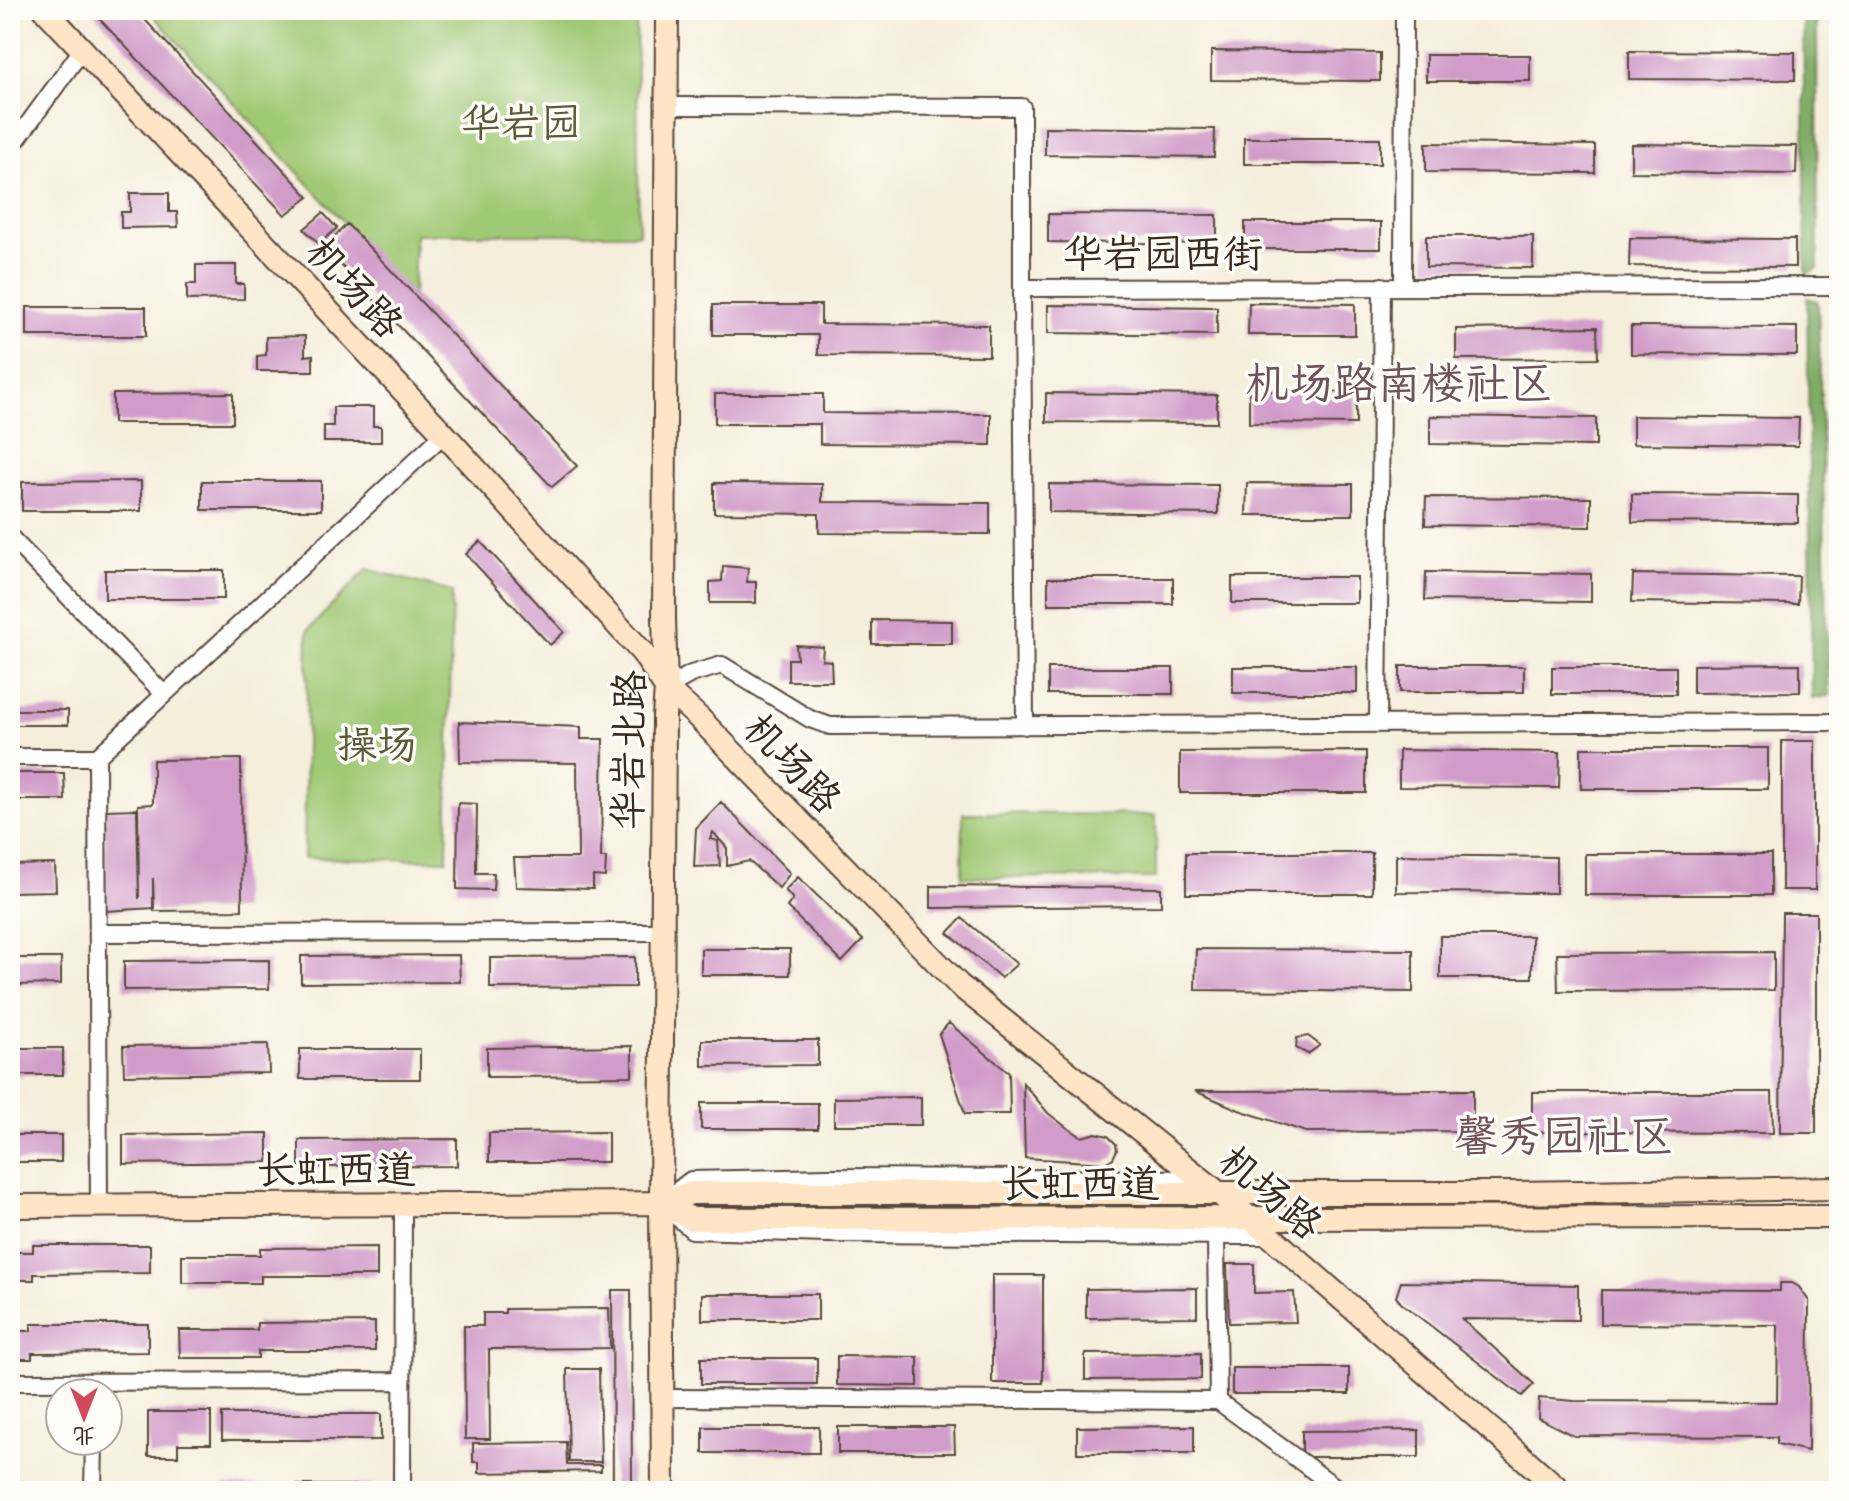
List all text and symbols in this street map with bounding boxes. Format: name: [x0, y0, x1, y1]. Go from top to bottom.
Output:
park label: 华岩园: [461, 98, 581, 148]
street label: 机场路: [295, 227, 413, 349]
street label: 华岩园西街: [1063, 229, 1263, 279]
district label: 机场路南楼社区: [1245, 356, 1553, 411]
street label: 华岩北路: [603, 670, 655, 830]
street label: 机场路: [733, 703, 852, 824]
park label: 操场: [337, 720, 417, 770]
district label: 馨秀园社区: [1454, 1109, 1674, 1164]
street label: 机场路: [1208, 1135, 1332, 1250]
street label: 长虹西道: [256, 1145, 416, 1195]
street label: 长虹西道: [1000, 1159, 1160, 1209]
north arrow: [44, 1377, 124, 1457]
text: 北: [73, 1422, 95, 1450]

